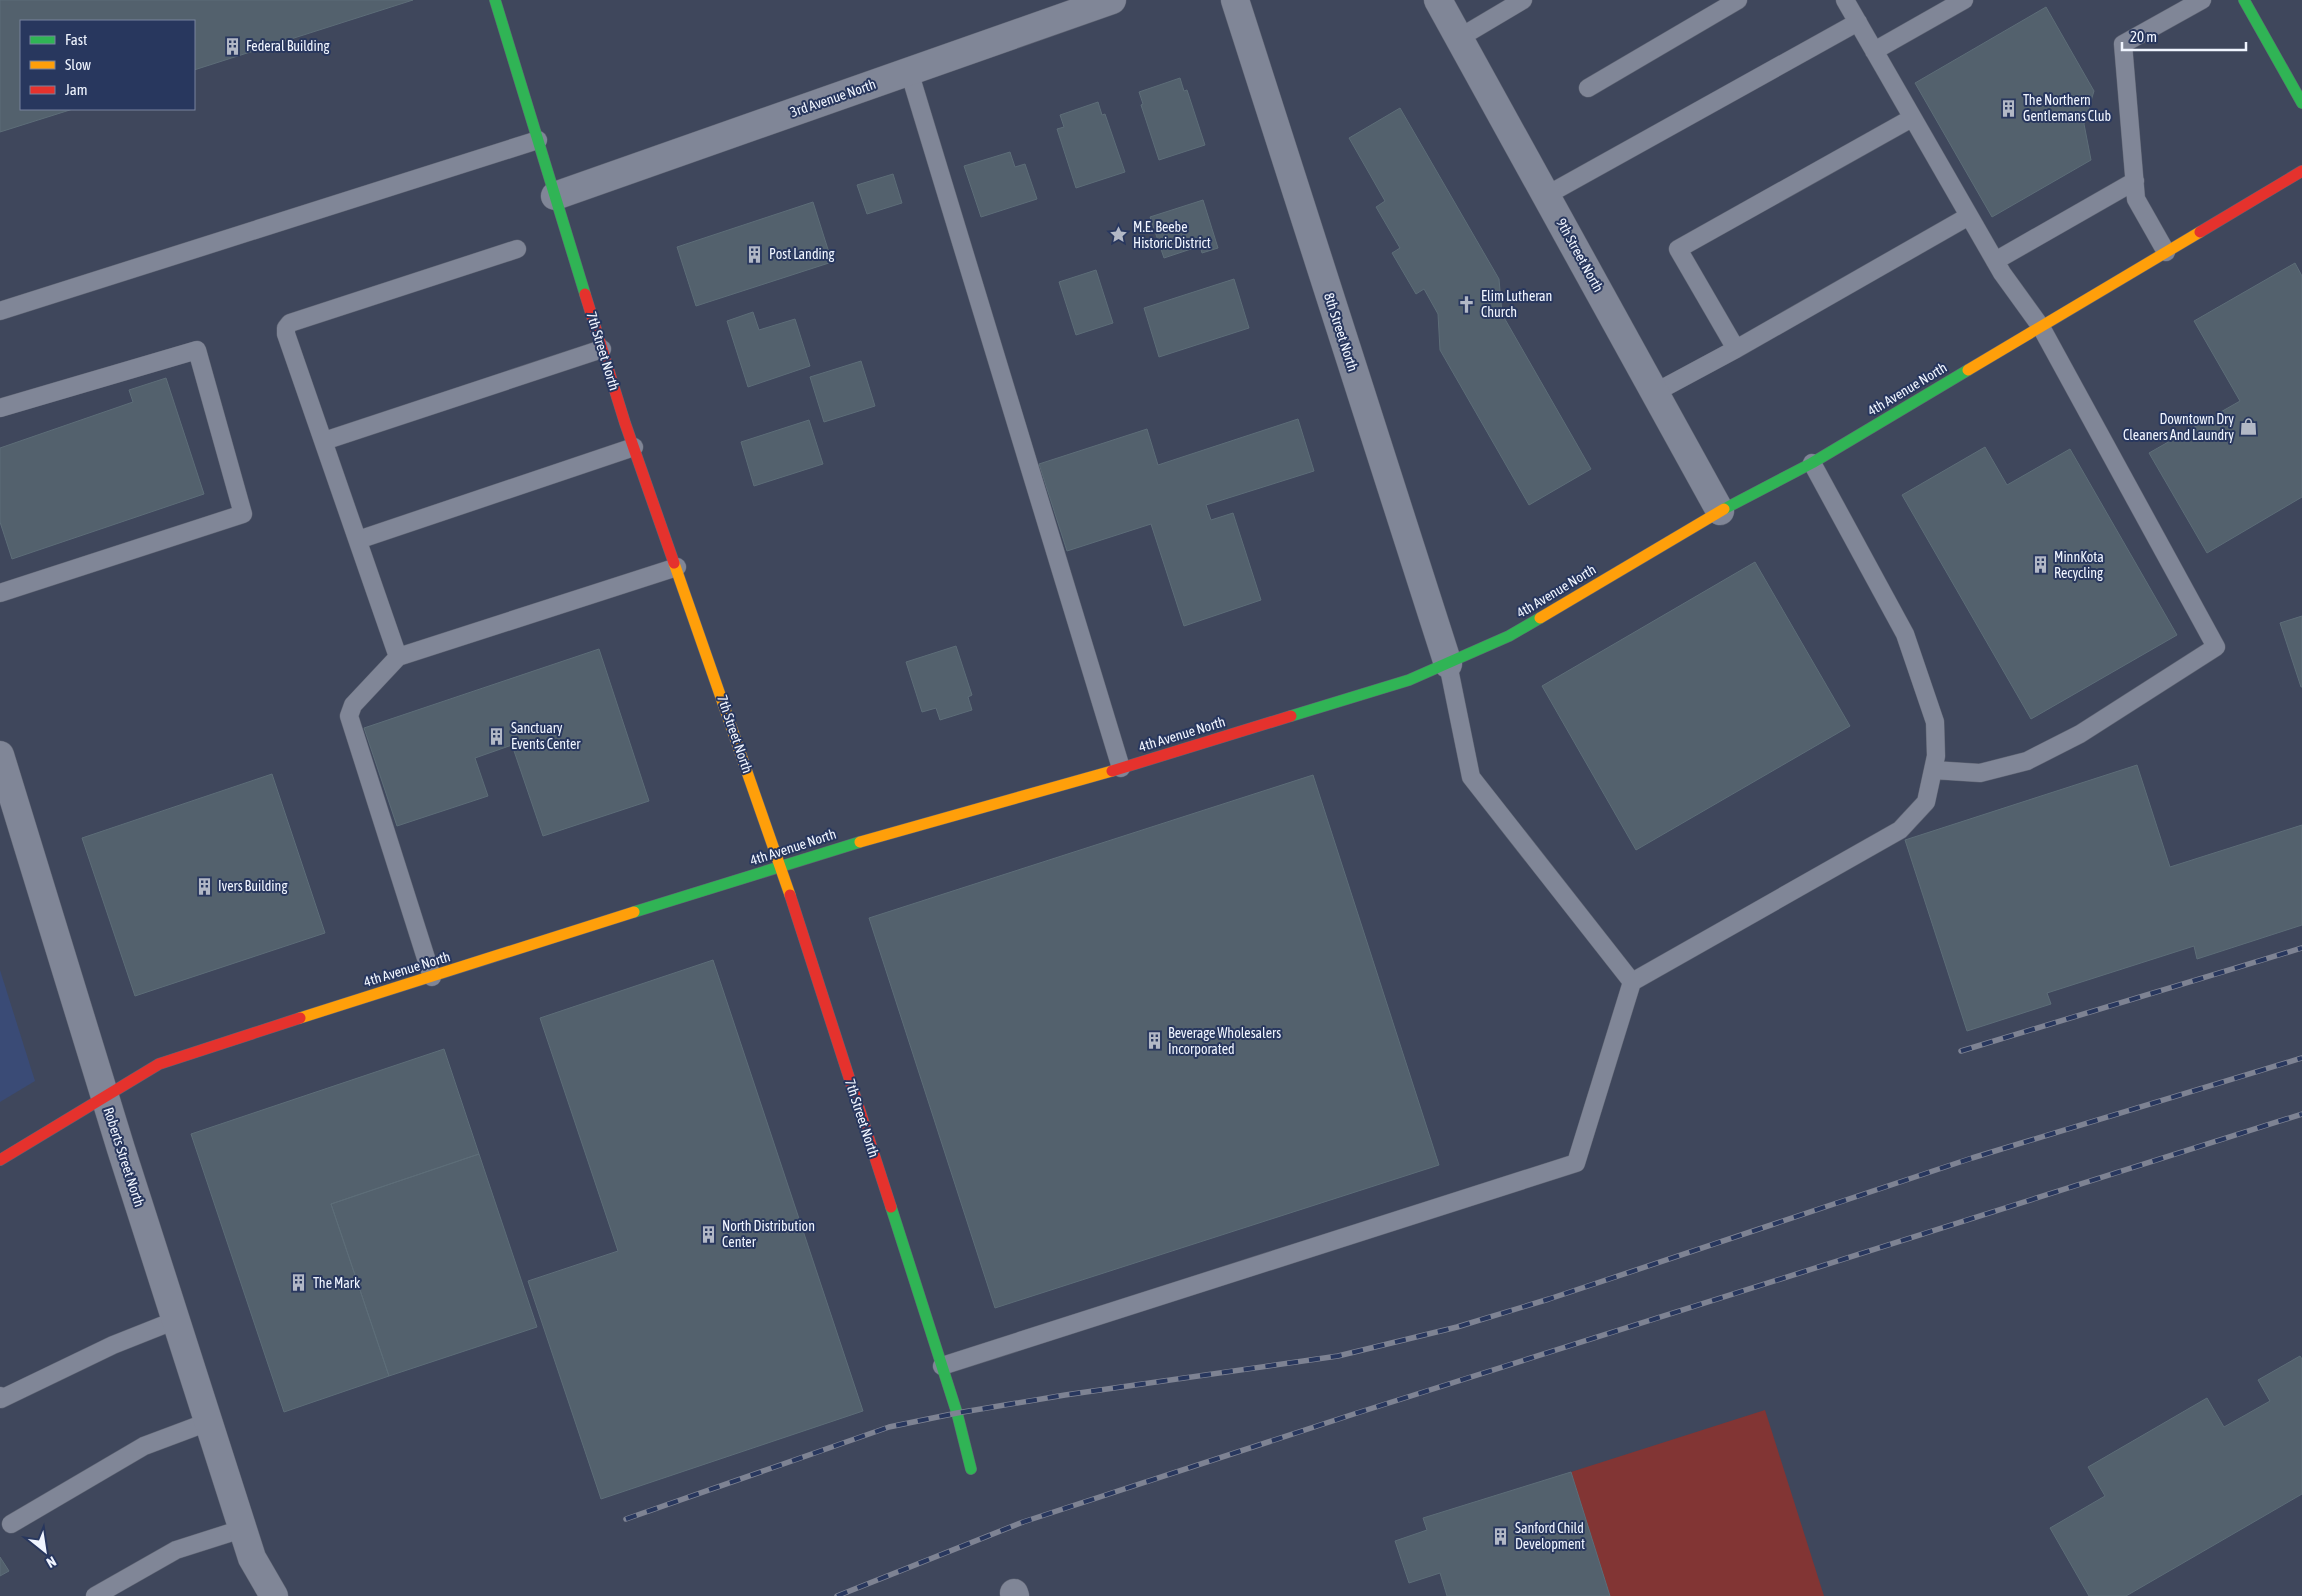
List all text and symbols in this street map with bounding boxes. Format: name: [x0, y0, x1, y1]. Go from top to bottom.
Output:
legend: [20, 20, 195, 110]
scale bar: [2122, 20, 2246, 52]
text: 20 m: [2130, 28, 2157, 45]
text: Fast: [65, 31, 87, 48]
building icon: Federal Building: [222, 36, 242, 56]
place label: Federal Building: [246, 38, 329, 54]
text: Slow: [65, 56, 91, 73]
street label: 3rd Avenue North: [788, 76, 878, 120]
text: Jam: [65, 81, 88, 98]
place label: The Northern Gentlemans Club: [2023, 92, 2112, 124]
building icon: The Northern Gentlemans Club: [1999, 98, 2019, 118]
street label: 9th Street North: [1553, 215, 1607, 295]
place label: M.E. Beebe Historic District: [1133, 219, 1211, 251]
place icon: M.E. Beebe Historic District: [1109, 225, 1129, 245]
building icon: Post Landing: [745, 244, 765, 264]
place label: Post Landing: [769, 246, 835, 262]
place label: Elim Lutheran Church: [1481, 288, 1552, 320]
street label: 8th Street North: [1321, 291, 1361, 373]
church icon: Elim Lutheran Church: [1457, 294, 1477, 314]
street label: 7th Street North: [583, 310, 623, 392]
street label: 4th Avenue North: [1864, 359, 1950, 419]
place label: Downtown Dry Cleaners And Laundry: [2123, 411, 2234, 443]
shop icon: Downtown Dry Cleaners And Laundry: [2238, 417, 2258, 437]
place label: MinnKota Recycling: [2054, 549, 2104, 581]
building icon: MinnKota Recycling: [2030, 555, 2050, 575]
street label: 4th Avenue North: [1513, 561, 1599, 621]
street label: 7th Street North: [714, 693, 756, 775]
street label: 4th Avenue North: [1137, 713, 1227, 755]
place label: Sanctuary Events Center: [511, 720, 581, 752]
building icon: Sanctuary Events Center: [487, 726, 507, 746]
street label: 4th Avenue North: [748, 826, 838, 868]
building icon: Ivers Building: [194, 876, 214, 896]
place label: Ivers Building: [218, 878, 287, 894]
street label: 4th Avenue North: [362, 948, 452, 990]
place label: Beverage Wholesalers Incorporated: [1168, 1025, 1281, 1057]
building icon: Beverage Wholesalers Incorporated: [1144, 1031, 1164, 1051]
street label: 7th Street North: [842, 1077, 882, 1159]
street label: Roberts Street North: [100, 1105, 148, 1209]
place label: North Distribution Center: [722, 1218, 815, 1250]
building icon: North Distribution Center: [698, 1224, 718, 1244]
building icon: The Mark: [289, 1273, 309, 1293]
place label: The Mark: [313, 1275, 360, 1291]
place label: Sanford Child Development: [1515, 1520, 1585, 1552]
north arrow: [20, 1526, 70, 1576]
building icon: Sanford Child Development: [1491, 1526, 1511, 1546]
text: N: [44, 1553, 59, 1571]

